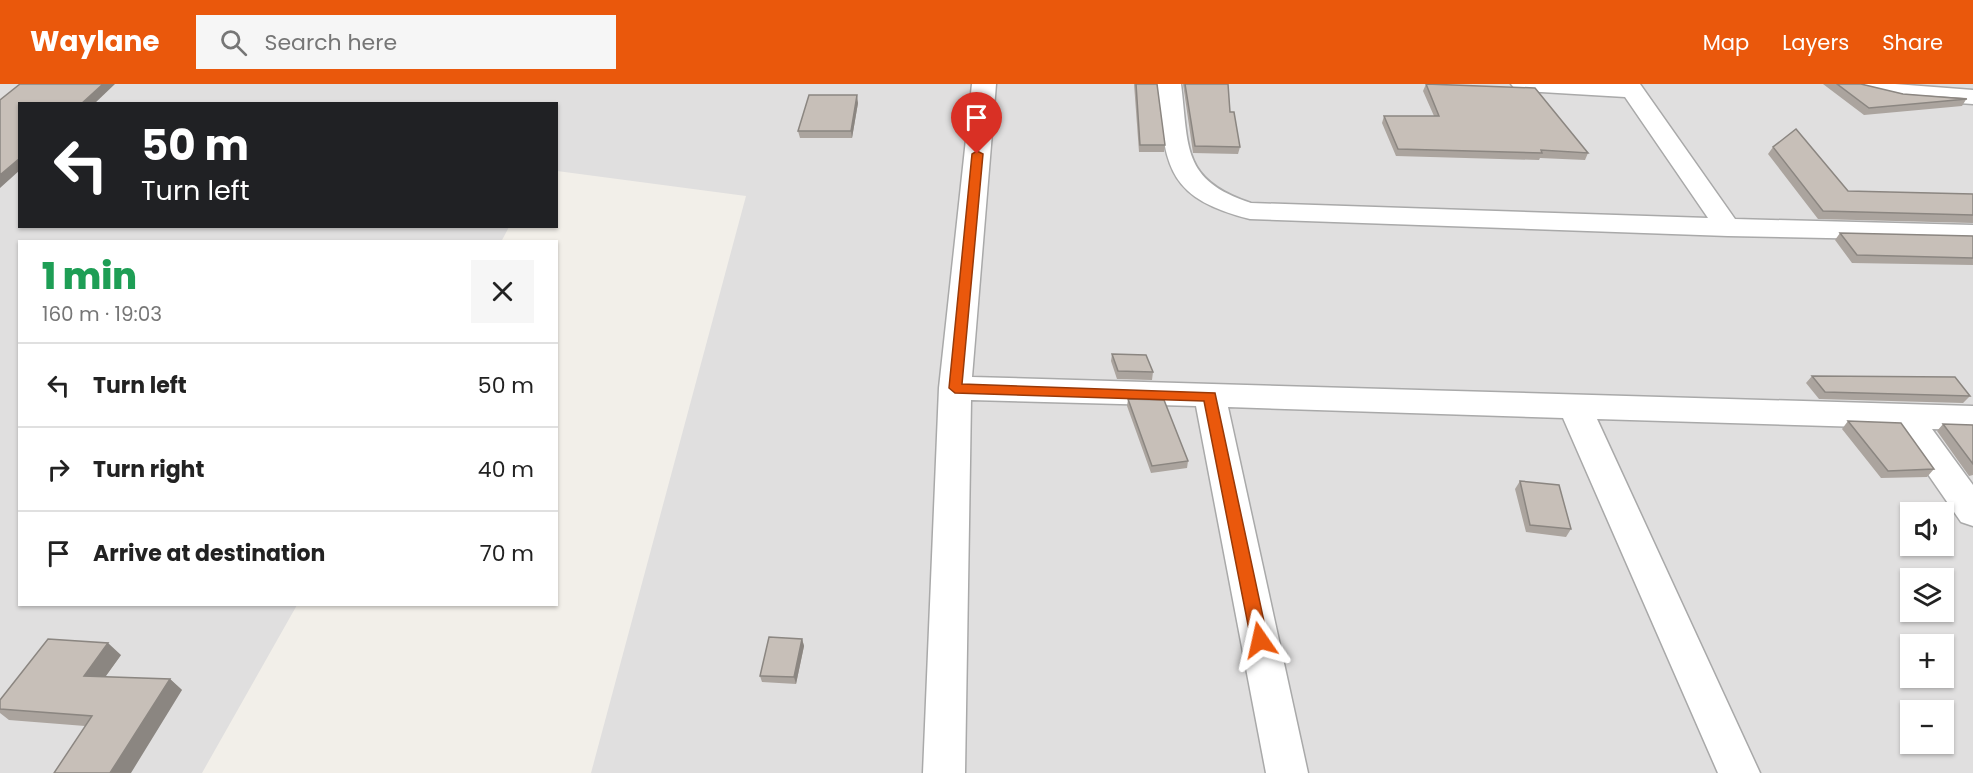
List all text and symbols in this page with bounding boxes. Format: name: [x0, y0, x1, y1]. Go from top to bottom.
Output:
search box: [196, 15, 616, 69]
text: Waylane: [30, 22, 160, 61]
icon: search: [217, 26, 250, 59]
text: Search here: [265, 27, 397, 58]
text: Map: [1703, 28, 1749, 57]
text: Layers: [1782, 28, 1849, 57]
text: Share: [1882, 28, 1943, 57]
pin: [951, 92, 1002, 154]
icon: arrive: [960, 101, 993, 134]
text: 50 m: [141, 116, 249, 175]
icon: left: [42, 126, 120, 204]
text: Turn left: [141, 172, 250, 209]
text: 1 min: [42, 251, 137, 302]
button: close: [471, 260, 534, 323]
text: 160 m · 19:03: [42, 300, 162, 328]
icon: left: [42, 369, 75, 402]
text: Turn left: [93, 370, 187, 401]
text: 50 m: [478, 370, 534, 401]
icon: right: [42, 453, 75, 486]
text: Turn right: [93, 454, 204, 485]
text: 40 m: [478, 454, 534, 485]
map controls: [1900, 502, 1954, 754]
button: sound: [1900, 502, 1954, 556]
icon: arrive: [42, 537, 75, 570]
text: Arrive at destination: [93, 538, 325, 569]
text: 70 m: [480, 538, 534, 569]
button: layers: [1900, 568, 1954, 622]
position arrow: [1228, 608, 1292, 672]
button: +: [1900, 634, 1954, 688]
button: −: [1900, 700, 1954, 754]

